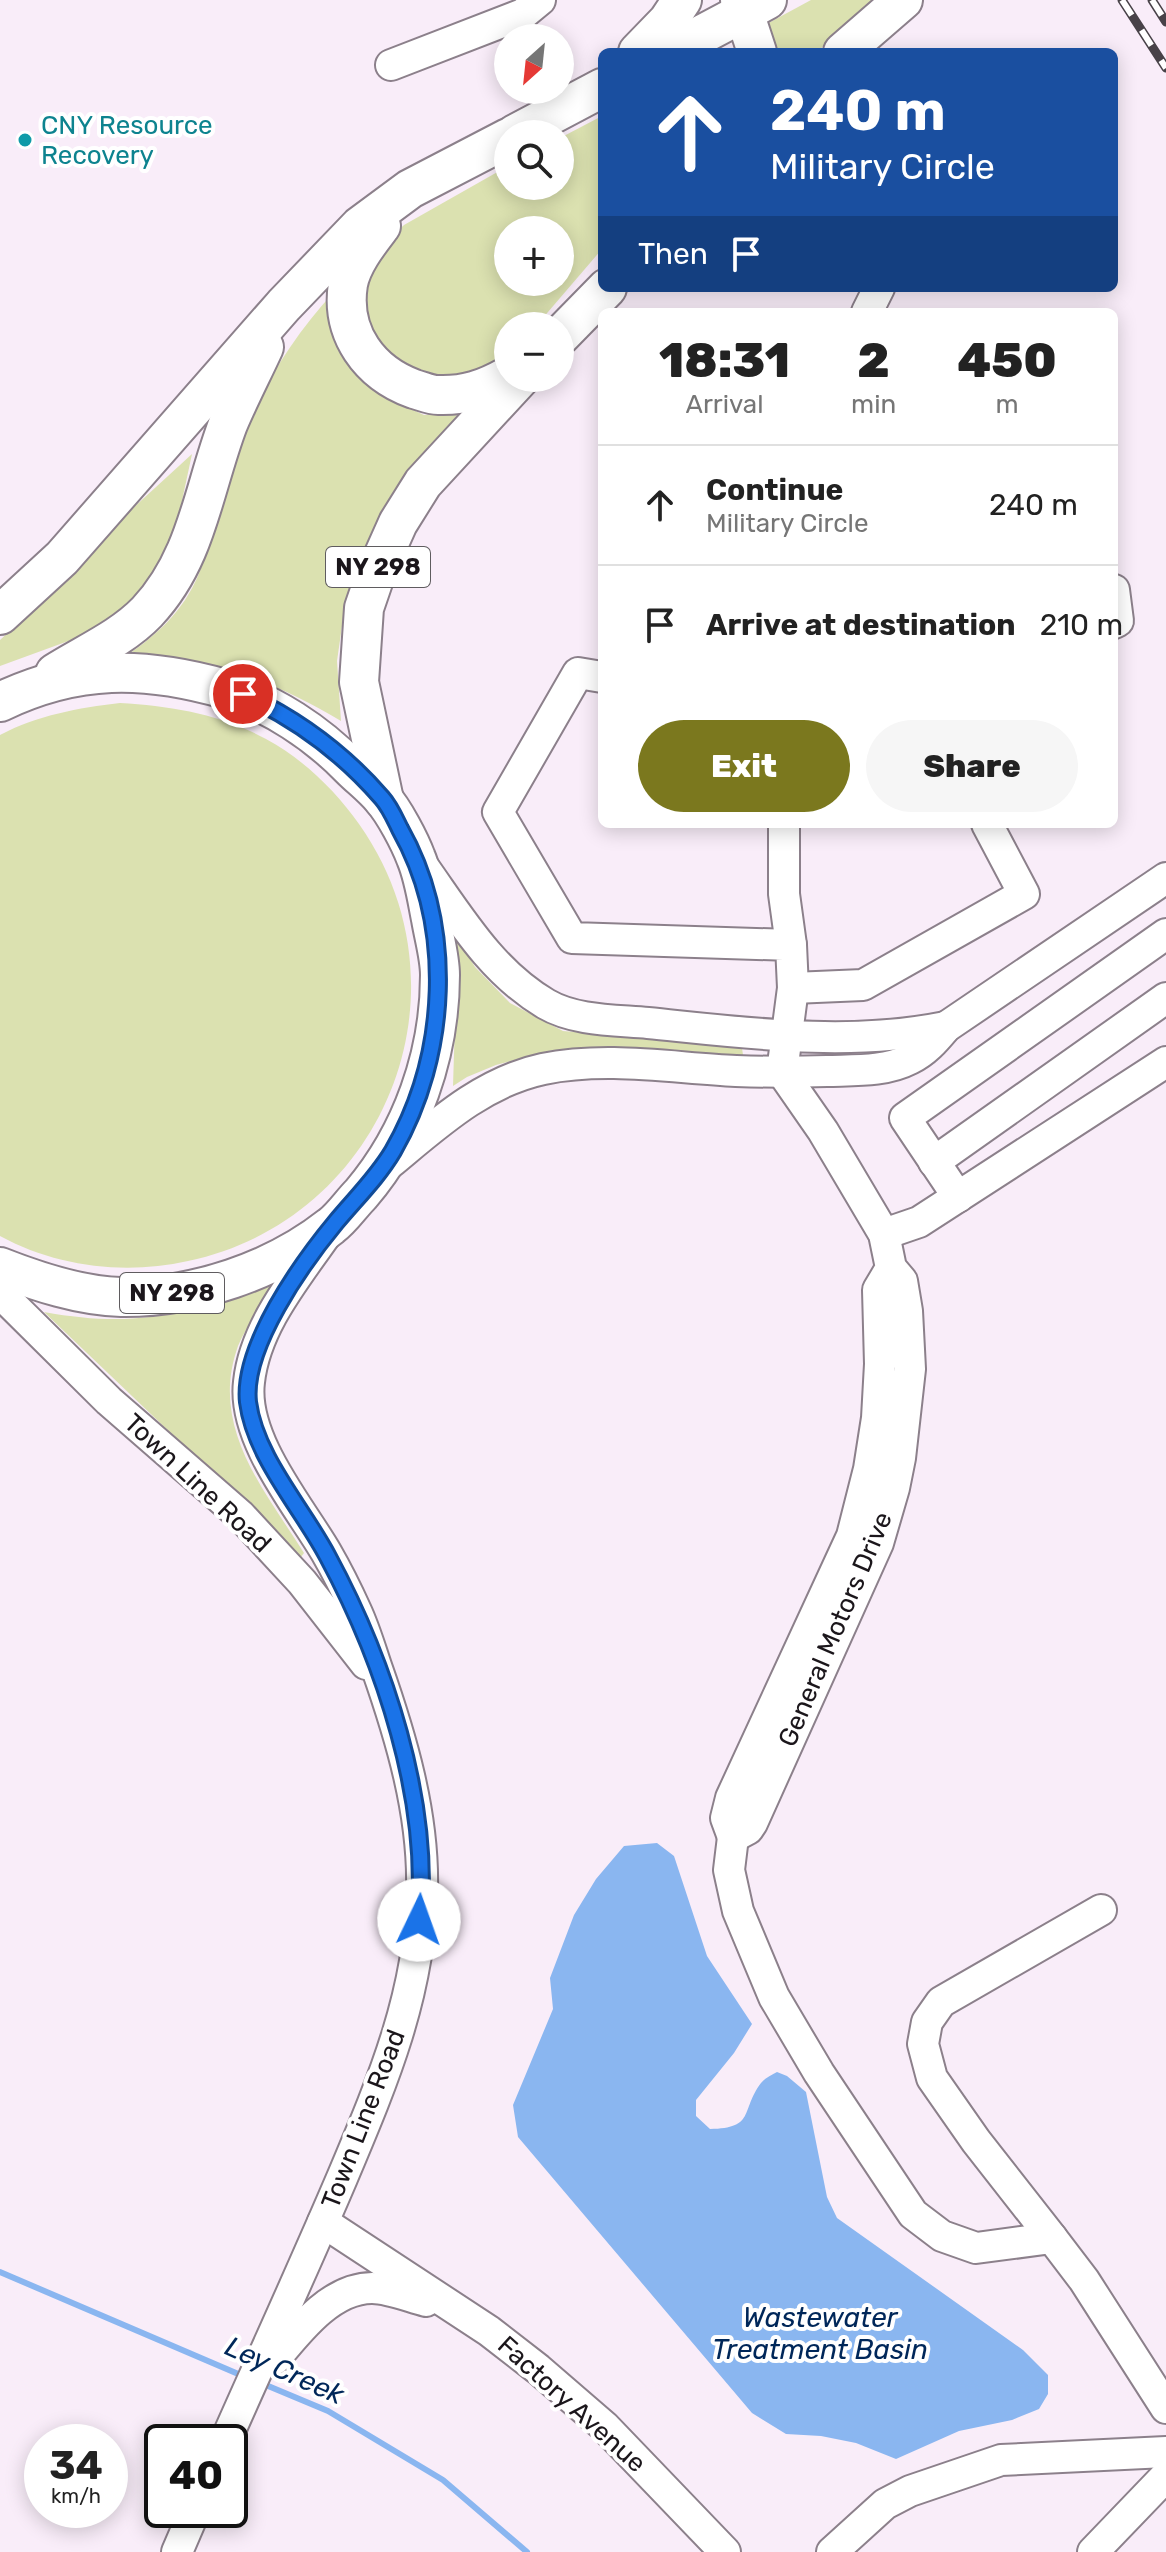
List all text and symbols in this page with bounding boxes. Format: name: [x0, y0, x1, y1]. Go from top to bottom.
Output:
north arrow: [494, 24, 574, 104]
map controls: [494, 24, 574, 392]
text: 240 m: [770, 78, 946, 144]
icon: ahead: [638, 80, 742, 184]
place label: CNY Resource Recovery: [41, 110, 213, 171]
button: search: [494, 120, 574, 200]
marker: CNY Resource Recovery: [16, 131, 34, 149]
text: Military Circle: [770, 145, 995, 188]
button: +: [494, 216, 574, 296]
icon: arrive: [724, 232, 768, 276]
text: Then: [638, 236, 708, 272]
button: −: [494, 312, 574, 392]
text: 18:31: [659, 332, 790, 389]
text: 2: [857, 332, 890, 389]
text: 450: [957, 332, 1057, 389]
text: Arrival: [686, 389, 764, 420]
text: min: [851, 389, 896, 420]
text: m: [996, 389, 1019, 420]
text: Continue: [706, 472, 843, 508]
icon: ahead: [638, 483, 682, 527]
text: 240 m: [989, 487, 1078, 523]
text: Military Circle: [706, 508, 868, 539]
road number: NY 298: [326, 547, 430, 587]
icon: arrive: [638, 603, 682, 647]
text: Arrive at destination: [706, 607, 1016, 643]
text: 210 m: [1040, 607, 1123, 643]
pin: [209, 660, 277, 728]
icon: arrive: [221, 672, 265, 716]
button: Exit: [638, 720, 850, 812]
button: Share: [866, 720, 1078, 812]
road number: NY 298: [120, 1273, 224, 1313]
street label: Town Line Road: [118, 1407, 277, 1559]
street label: General Motors Drive: [772, 1507, 899, 1751]
position arrow: [377, 1878, 461, 1962]
street label: Town Line Road: [315, 2025, 412, 2213]
water label: Wastewater Treatment Basin: [712, 2301, 928, 2366]
water label: Ley Creek: [220, 2330, 350, 2412]
street label: Factory Avenue: [491, 2330, 652, 2479]
speed limit sign: 40: [144, 2424, 248, 2528]
text: 34: [49, 2442, 103, 2489]
text: km/h: [51, 2484, 101, 2508]

